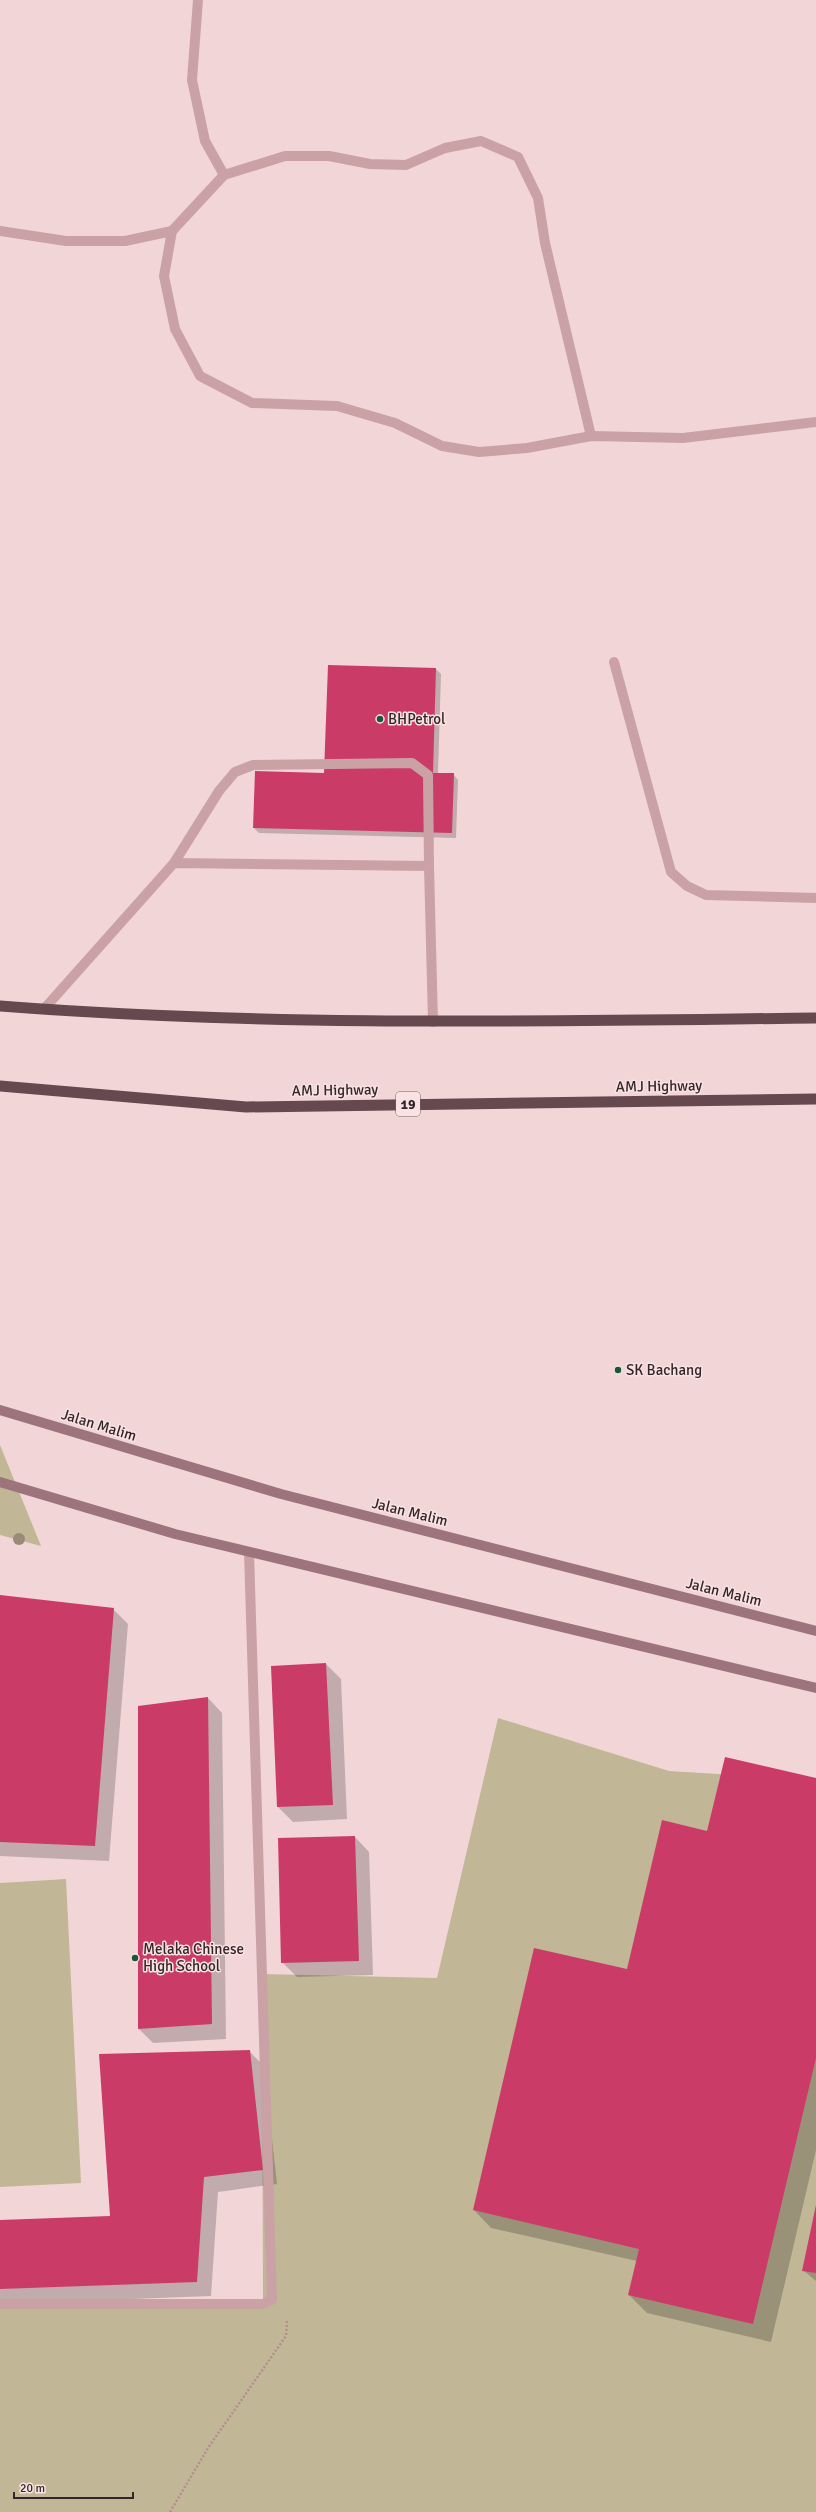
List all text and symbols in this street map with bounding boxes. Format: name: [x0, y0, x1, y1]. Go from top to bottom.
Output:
place label: BHPetrol: [388, 710, 445, 728]
marker: BHPetrol: [375, 714, 385, 724]
street label: AMJ Highway: [616, 1076, 702, 1096]
street label: AMJ Highway: [292, 1080, 378, 1100]
road number: 19: [396, 1092, 420, 1116]
place label: SK Bachang: [626, 1361, 702, 1379]
marker: SK Bachang: [613, 1365, 623, 1375]
street label: Jalan Malim: [59, 1405, 139, 1445]
street label: Jalan Malim: [370, 1494, 450, 1530]
street label: Jalan Malim: [684, 1574, 764, 1610]
place label: Melaka Chinese High School: [143, 1940, 244, 1975]
marker: Melaka Chinese High School: [130, 1953, 140, 1963]
scale bar: [14, 2474, 133, 2500]
text: 20 m: [20, 2481, 45, 2496]

